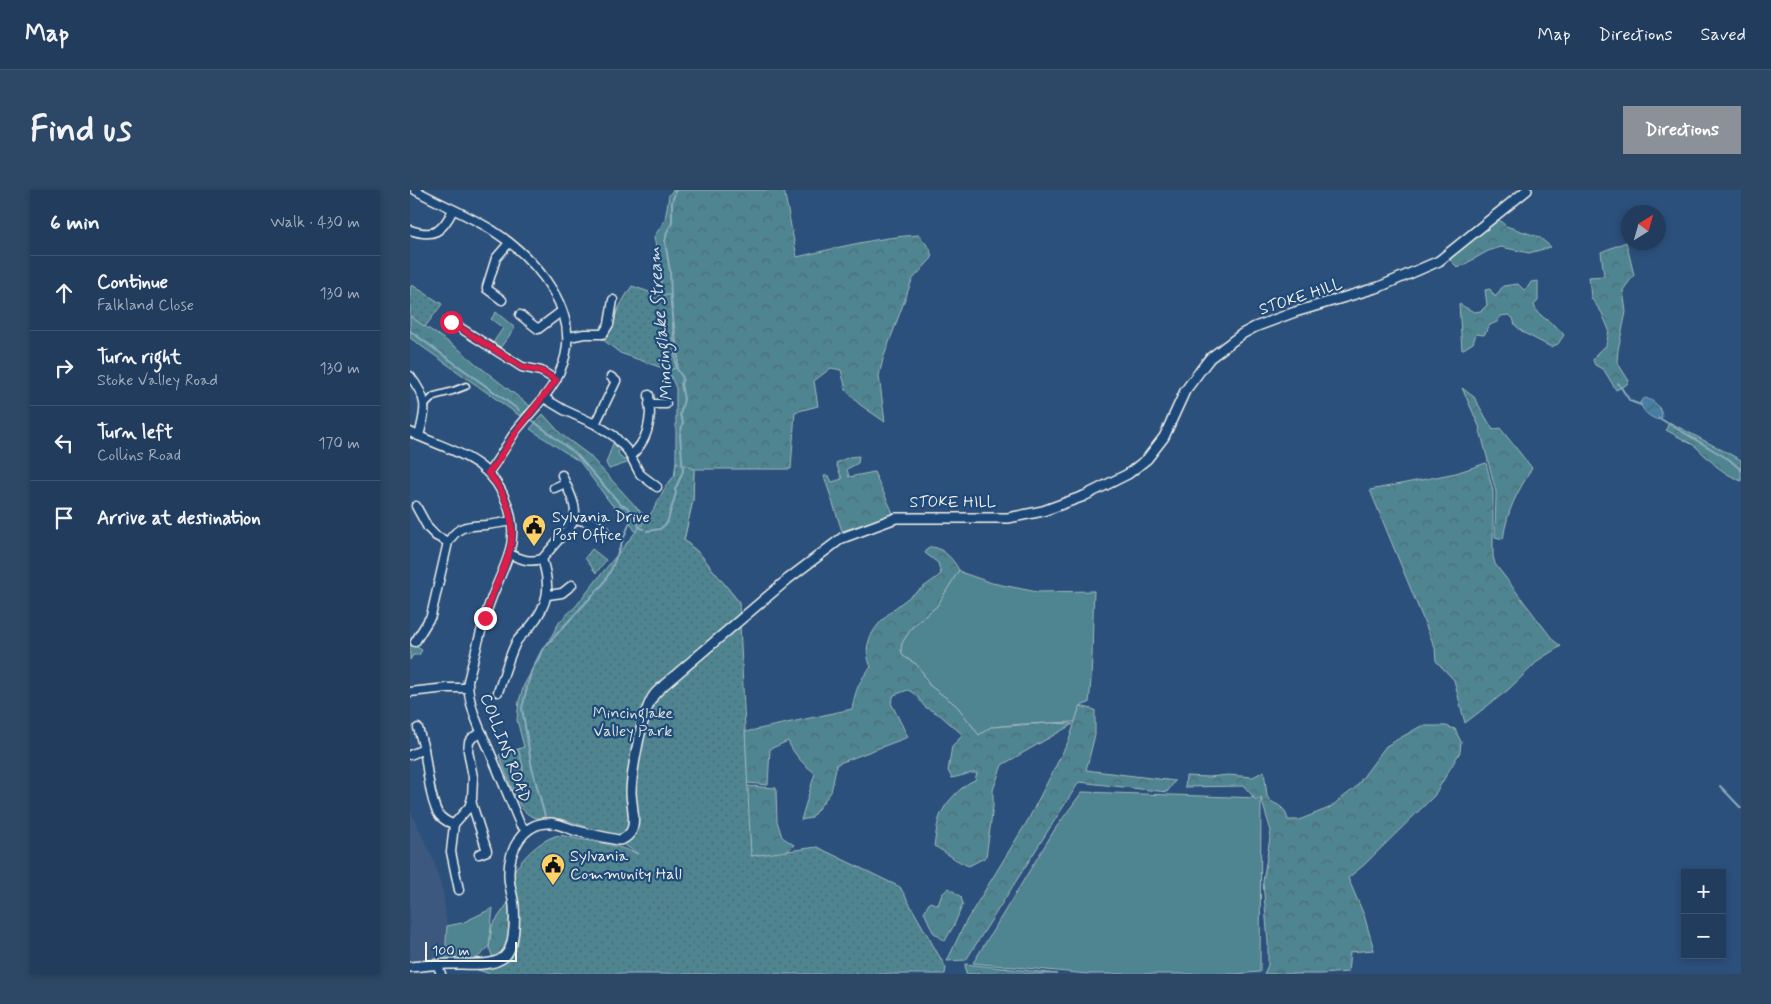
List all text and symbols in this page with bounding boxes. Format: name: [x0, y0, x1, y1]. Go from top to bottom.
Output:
text: Map: [25, 19, 69, 50]
text: Map: [1538, 23, 1571, 47]
text: Directions: [1599, 23, 1673, 47]
text: Saved: [1701, 23, 1746, 47]
button: Directions: [1623, 106, 1741, 154]
text: Find us: [30, 107, 132, 153]
north arrow: [1621, 205, 1666, 250]
text: 6 min: [50, 209, 100, 237]
text: Walk · 430 m: [270, 212, 360, 233]
water label: Mincinglake Stream: [642, 246, 682, 402]
text: Continue: [97, 270, 168, 295]
street label: STOKE HILL: [1256, 273, 1346, 320]
icon: ahead: [50, 279, 78, 307]
text: 130 m: [319, 283, 360, 304]
text: Falkland Close: [97, 295, 194, 316]
route start: [440, 311, 463, 334]
text: Turn right: [97, 345, 181, 370]
icon: right: [50, 354, 78, 382]
text: 130 m: [319, 358, 360, 379]
text: Stoke Valley Road: [97, 370, 218, 391]
text: Turn left: [97, 420, 173, 445]
icon: left: [50, 429, 78, 457]
text: 170 m: [318, 433, 360, 454]
text: Collins Road: [97, 445, 181, 466]
street label: STOKE HILL: [910, 492, 997, 513]
icon: arrive: [50, 504, 78, 532]
text: Arrive at destination: [97, 506, 261, 531]
place label: Sylvania Drive Post Office: [552, 507, 650, 546]
public building icon: Sylvania Drive Post Office: [521, 513, 547, 547]
route end: [474, 607, 497, 630]
street label: COLLINS ROAD: [475, 691, 535, 805]
park label: Mincinglake Valley Park: [593, 703, 673, 742]
place label: Sylvania Community Hall: [570, 846, 682, 885]
public building icon: Sylvania Community Hall: [540, 852, 566, 886]
map controls: [1681, 869, 1726, 959]
button: +: [1681, 869, 1726, 914]
button: −: [1681, 914, 1726, 959]
scale bar: [425, 939, 518, 962]
text: 100 m: [432, 942, 470, 960]

